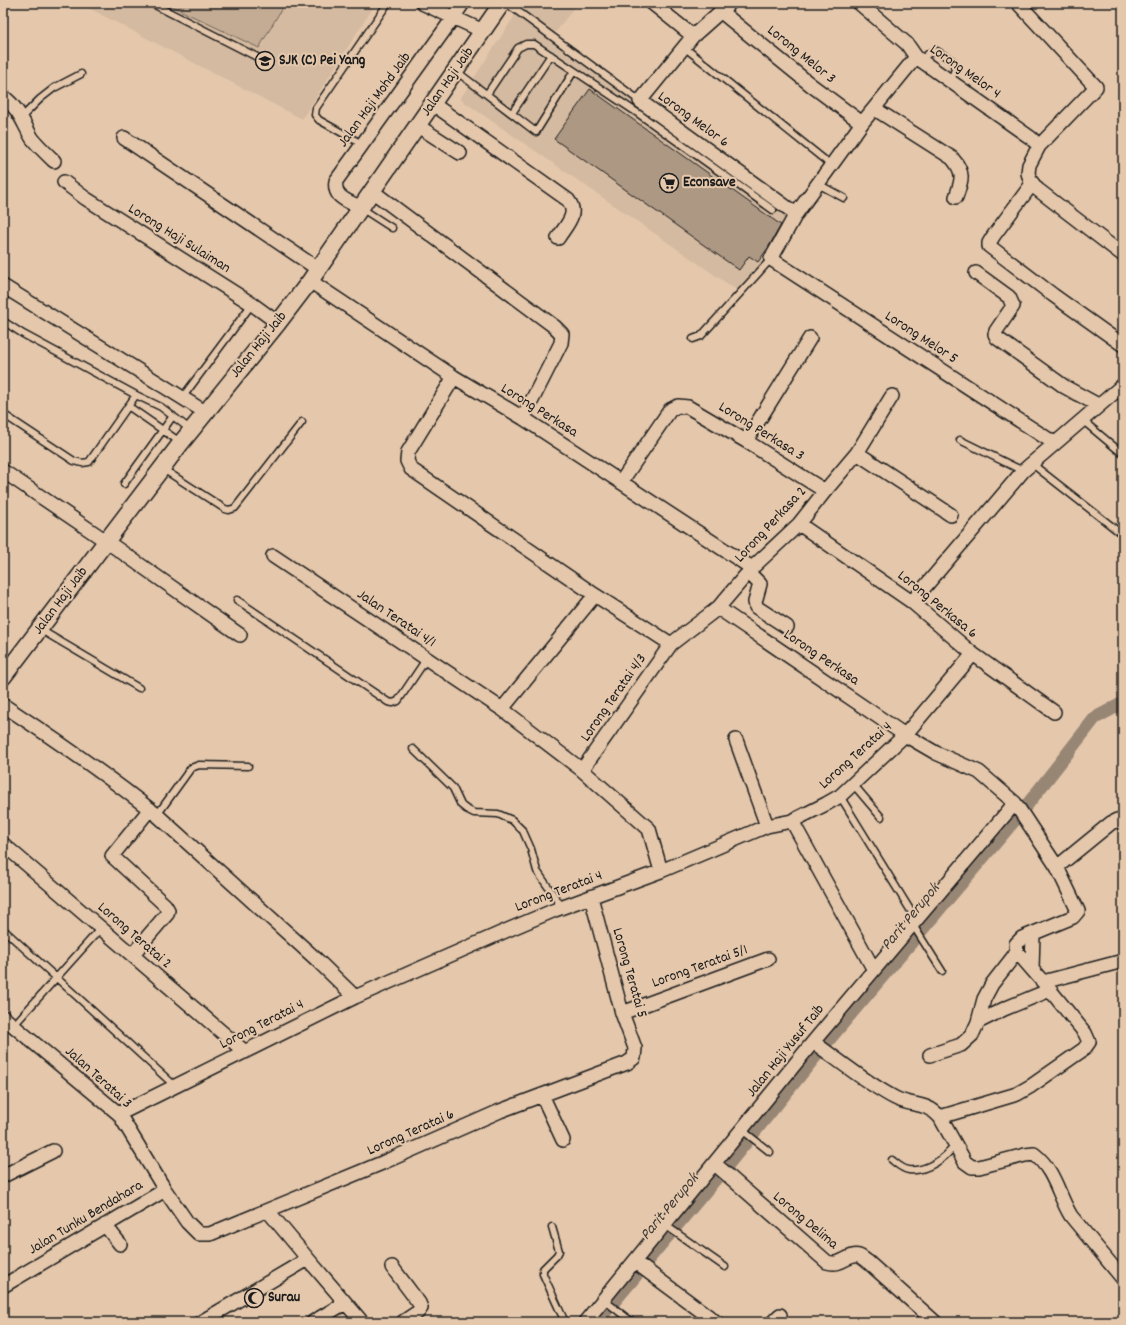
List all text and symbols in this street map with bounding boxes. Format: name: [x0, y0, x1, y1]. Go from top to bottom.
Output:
street label: Lorong Melor 3: [762, 20, 840, 90]
street label: Lorong Melor 4: [925, 39, 1005, 105]
street label: Jalan Haji Jaib: [416, 43, 480, 121]
street label: Jalan Haji Mohd Jaib: [333, 48, 417, 152]
school or university icon: SJK (C) Pei Yang: [254, 50, 276, 72]
place label: SJK (C) Pei Yang: [279, 50, 366, 72]
street label: Lorong Melor 6: [653, 86, 733, 154]
supermarket icon: Econsave: [658, 172, 680, 194]
place label: Econsave: [683, 172, 736, 194]
street label: Lorong Haji Sulaiman: [123, 199, 235, 279]
street label: Lorong Melor 5: [880, 306, 962, 370]
street label: Jalan Haji Jaib: [225, 307, 293, 383]
street label: Lorong Perkasa: [496, 378, 583, 444]
street label: Lorong Perkasa 3: [714, 397, 808, 467]
street label: Lorong Perkasa 2: [730, 482, 812, 568]
street label: Jalan Haji Jaib: [28, 562, 94, 640]
street label: Lorong Perkasa 6: [892, 566, 982, 644]
street label: Jalan Teratai 4/1: [352, 584, 440, 654]
street label: Lorong Perkasa: [779, 624, 864, 692]
street label: Lorong Teratai 4/3: [575, 649, 653, 747]
street label: Lorong Teratai 4: [814, 717, 898, 795]
street label: Lorong Teratai 4: [512, 865, 606, 919]
water label: Parit Perupok: [876, 877, 947, 956]
street label: Lorong Teratai 2: [92, 897, 176, 975]
street label: Lorong Teratai 5: [606, 925, 652, 1021]
street label: Lorong Teratai 5/1: [649, 939, 751, 995]
street label: Lorong Teratai 4: [216, 994, 308, 1056]
street label: Jalan Haji Yusuf Taib: [742, 1000, 830, 1102]
street label: Jalan Teratai 3: [59, 1042, 137, 1114]
street label: Lorong Teratai 6: [364, 1104, 458, 1162]
water label: Parit Perupok: [635, 1167, 706, 1246]
street label: Jalan Tunku Bendahara: [25, 1175, 148, 1261]
street label: Lorong Delima: [767, 1187, 843, 1256]
mosque icon: Surau: [243, 1287, 265, 1309]
place label: Surau: [268, 1287, 301, 1309]

